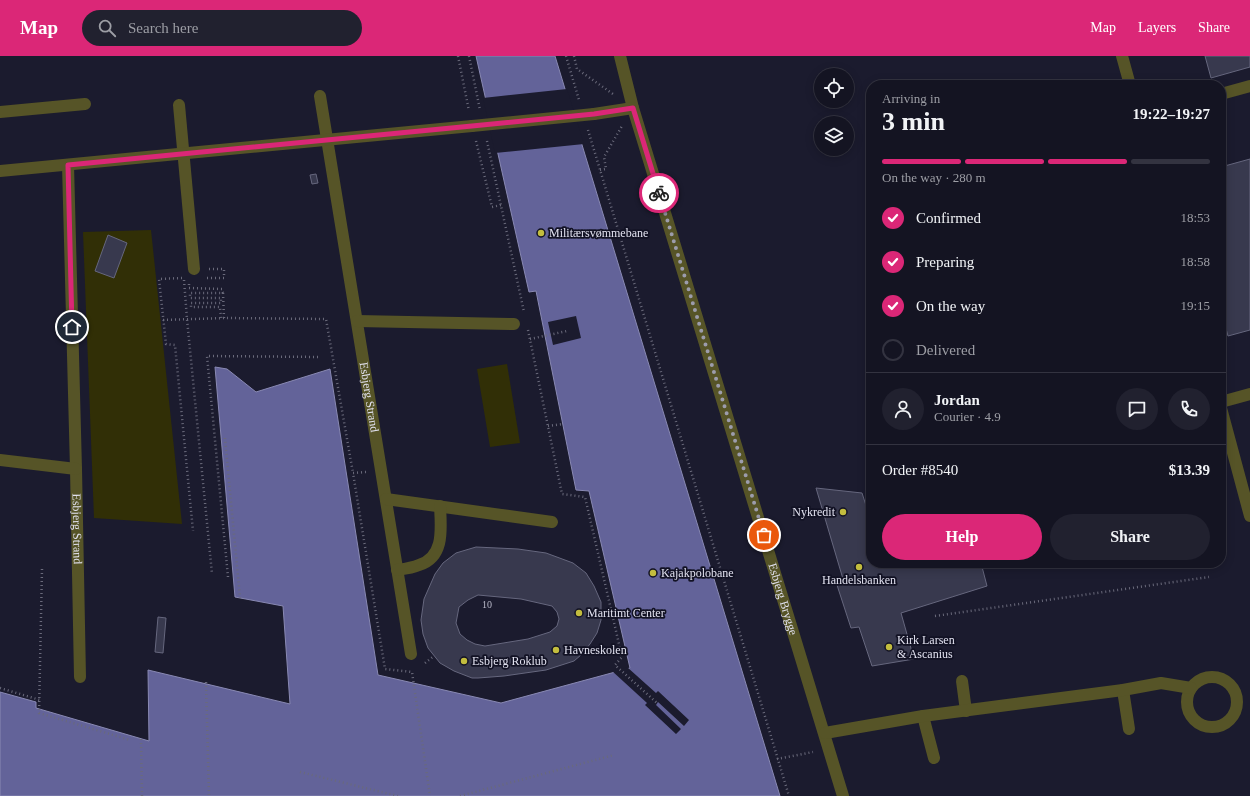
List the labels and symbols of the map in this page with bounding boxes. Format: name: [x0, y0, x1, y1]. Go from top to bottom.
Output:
courier: [639, 173, 679, 213]
place label: Militærsvømmebane: [549, 226, 648, 240]
marker: Militærsvømmebane: [536, 228, 546, 238]
pin: [55, 310, 89, 344]
street label: Esbjerg Strand: [356, 361, 382, 433]
street label: Esbjerg Strand: [69, 493, 85, 564]
place label: Nykredit: [792, 505, 836, 519]
marker: Nykredit: [838, 507, 848, 517]
pin: [747, 518, 781, 552]
street label: Esbjerg Brygge: [765, 561, 800, 637]
marker: Handelsbanken: [854, 562, 864, 572]
place label: Kajakpolobane: [661, 566, 734, 580]
marker: Kajakpolobane: [648, 568, 658, 578]
place label: Handelsbanken: [822, 573, 896, 587]
house number: 10: [482, 599, 492, 610]
place label: Maritimt Center: [587, 606, 665, 620]
marker: Maritimt Center: [574, 608, 584, 618]
place label: Kirk Larsen & Ascanius: [897, 633, 955, 661]
marker: Kirk Larsen & Ascanius: [884, 642, 894, 652]
place label: Havneskolen: [564, 643, 627, 657]
marker: Havneskolen: [551, 645, 561, 655]
place label: Esbjerg Roklub: [472, 654, 547, 668]
marker: Esbjerg Roklub: [459, 656, 469, 666]

